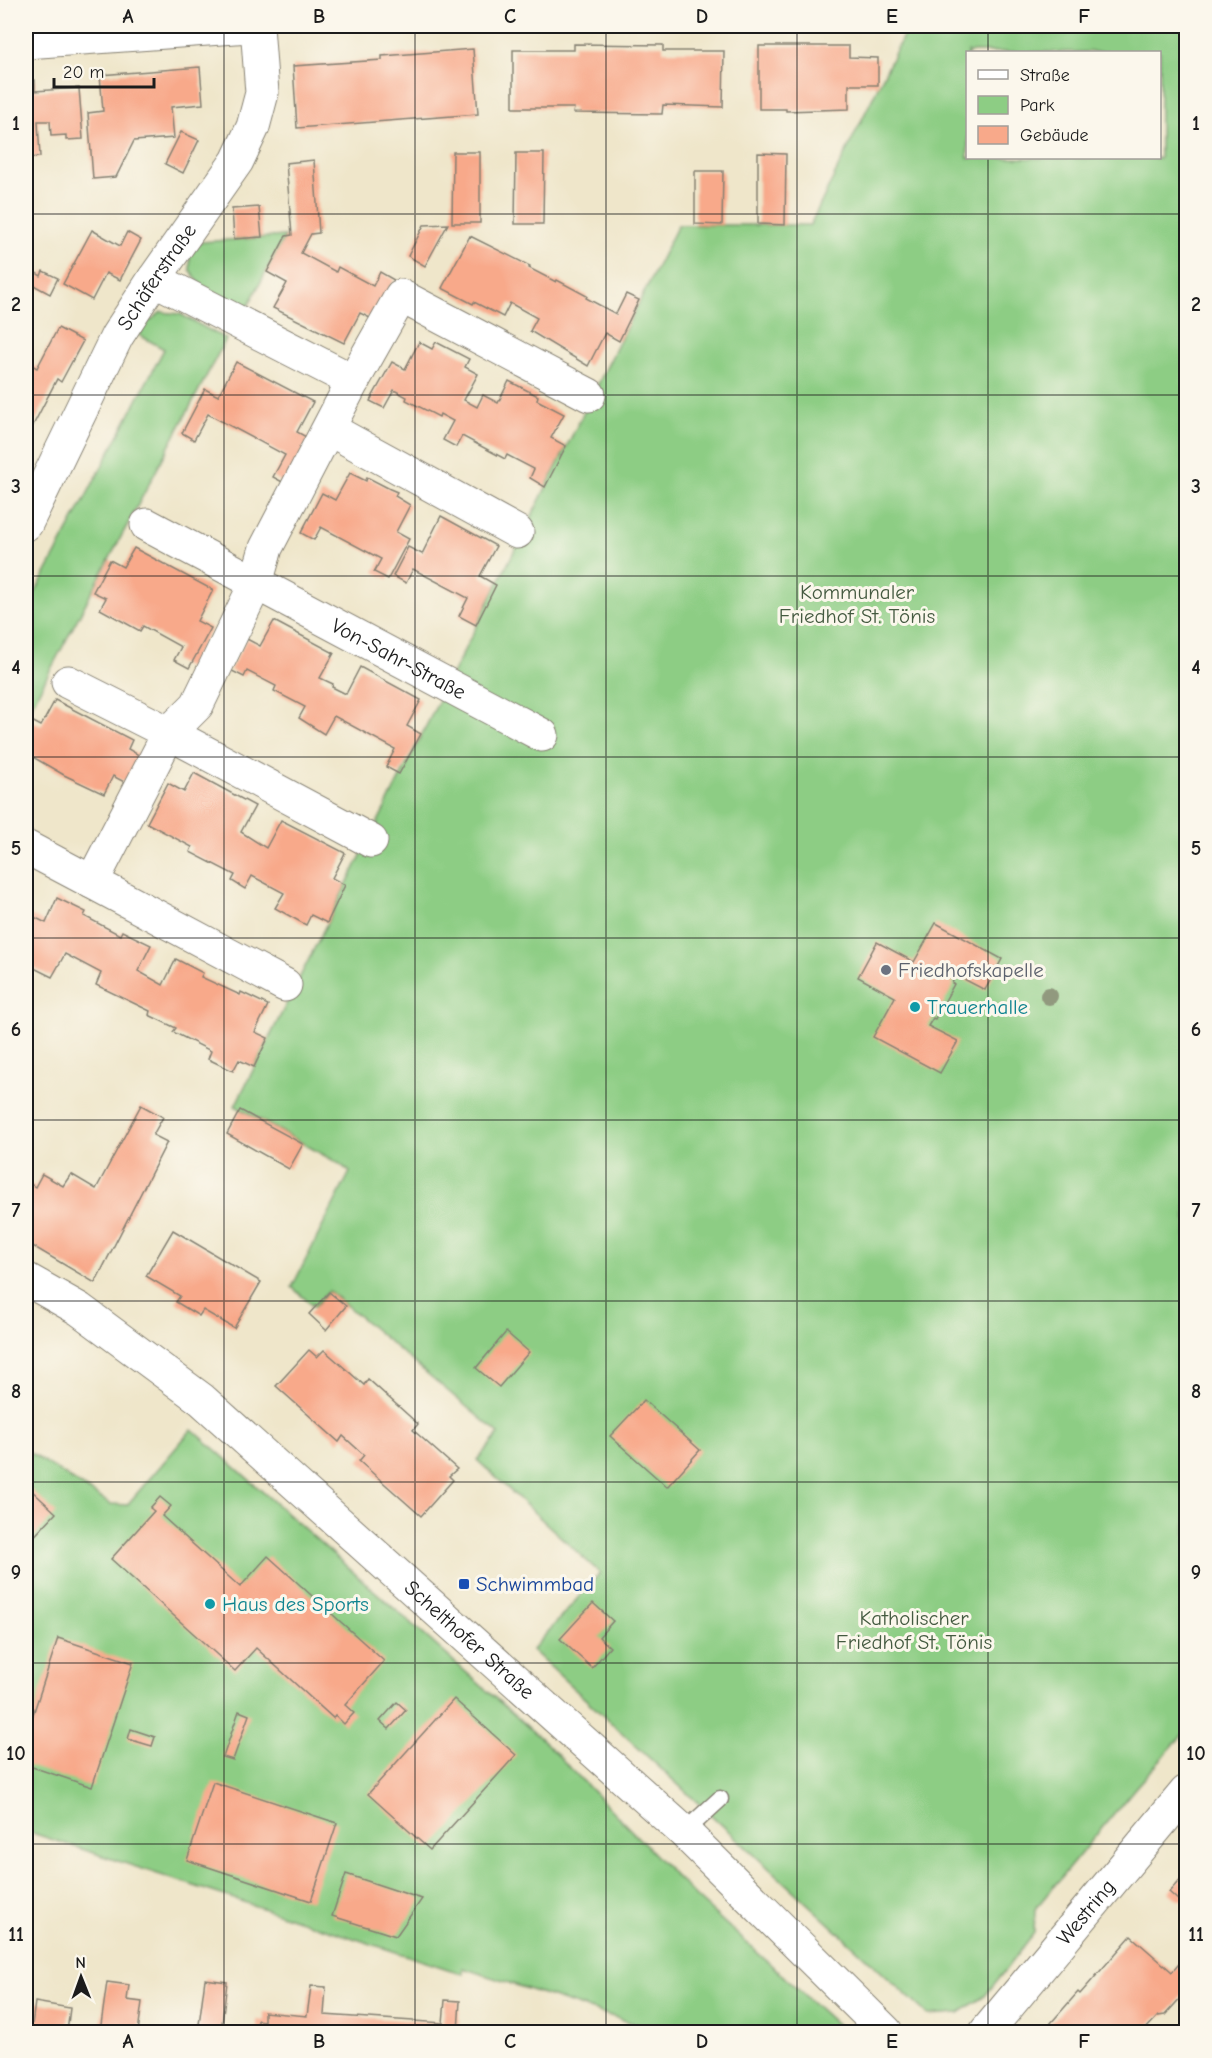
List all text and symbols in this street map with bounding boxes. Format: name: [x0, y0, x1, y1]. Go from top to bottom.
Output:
text: A: [122, 5, 134, 28]
text: B: [313, 5, 325, 28]
text: C: [504, 5, 516, 28]
text: D: [696, 5, 708, 28]
text: E: [886, 5, 898, 28]
text: F: [1078, 5, 1090, 28]
scale bar: [54, 51, 154, 89]
legend: [966, 51, 1161, 159]
text: 20 m: [63, 62, 104, 83]
text: Straße: [1020, 65, 1070, 86]
text: Park: [1020, 95, 1055, 116]
text: 1: [12, 112, 20, 135]
text: 1: [1192, 112, 1200, 135]
text: Gebäude: [1020, 125, 1089, 146]
street label: Schäferstraße: [112, 219, 201, 335]
text: 2: [11, 293, 21, 316]
text: 2: [1191, 293, 1201, 316]
text: 3: [11, 475, 21, 498]
text: 3: [1191, 475, 1201, 498]
park label: Kommunaler Friedhof St. Tönis: [779, 580, 935, 628]
street label: Von-Sahr-Straße: [327, 613, 470, 704]
text: 4: [11, 656, 21, 679]
text: 4: [1191, 656, 1201, 679]
text: 5: [11, 837, 21, 860]
text: 5: [1191, 837, 1201, 860]
place label: Friedhofskapelle: [898, 958, 1044, 982]
marker: Friedhofskapelle: [879, 963, 893, 977]
place label: Trauerhalle: [927, 995, 1028, 1019]
marker: Trauerhalle: [908, 1000, 922, 1014]
text: 6: [11, 1018, 21, 1041]
text: 6: [1191, 1018, 1201, 1041]
text: 7: [12, 1199, 21, 1222]
text: 7: [1192, 1199, 1201, 1222]
text: 8: [11, 1380, 21, 1403]
text: 8: [1191, 1380, 1201, 1403]
text: 9: [11, 1561, 21, 1584]
text: 9: [1191, 1561, 1201, 1584]
place label: Schwimmbad: [476, 1572, 594, 1596]
street label: Schelthofer Straße: [400, 1575, 539, 1704]
marker: Schwimmbad: [457, 1577, 471, 1591]
place label: Haus des Sports: [222, 1592, 369, 1616]
marker: Haus des Sports: [203, 1597, 217, 1611]
park label: Katholischer Friedhof St. Tönis: [836, 1606, 992, 1654]
text: 10: [6, 1742, 26, 1765]
text: 10: [1186, 1742, 1206, 1765]
street label: Westring: [1052, 1875, 1120, 1950]
text: 11: [8, 1923, 24, 1946]
text: 11: [1188, 1923, 1204, 1946]
north arrow: [51, 1947, 111, 2007]
text: N: [75, 1954, 86, 1972]
text: A: [122, 2030, 134, 2053]
text: B: [313, 2030, 325, 2053]
text: C: [504, 2030, 516, 2053]
text: D: [696, 2030, 708, 2053]
text: E: [886, 2030, 898, 2053]
text: F: [1078, 2030, 1090, 2053]

